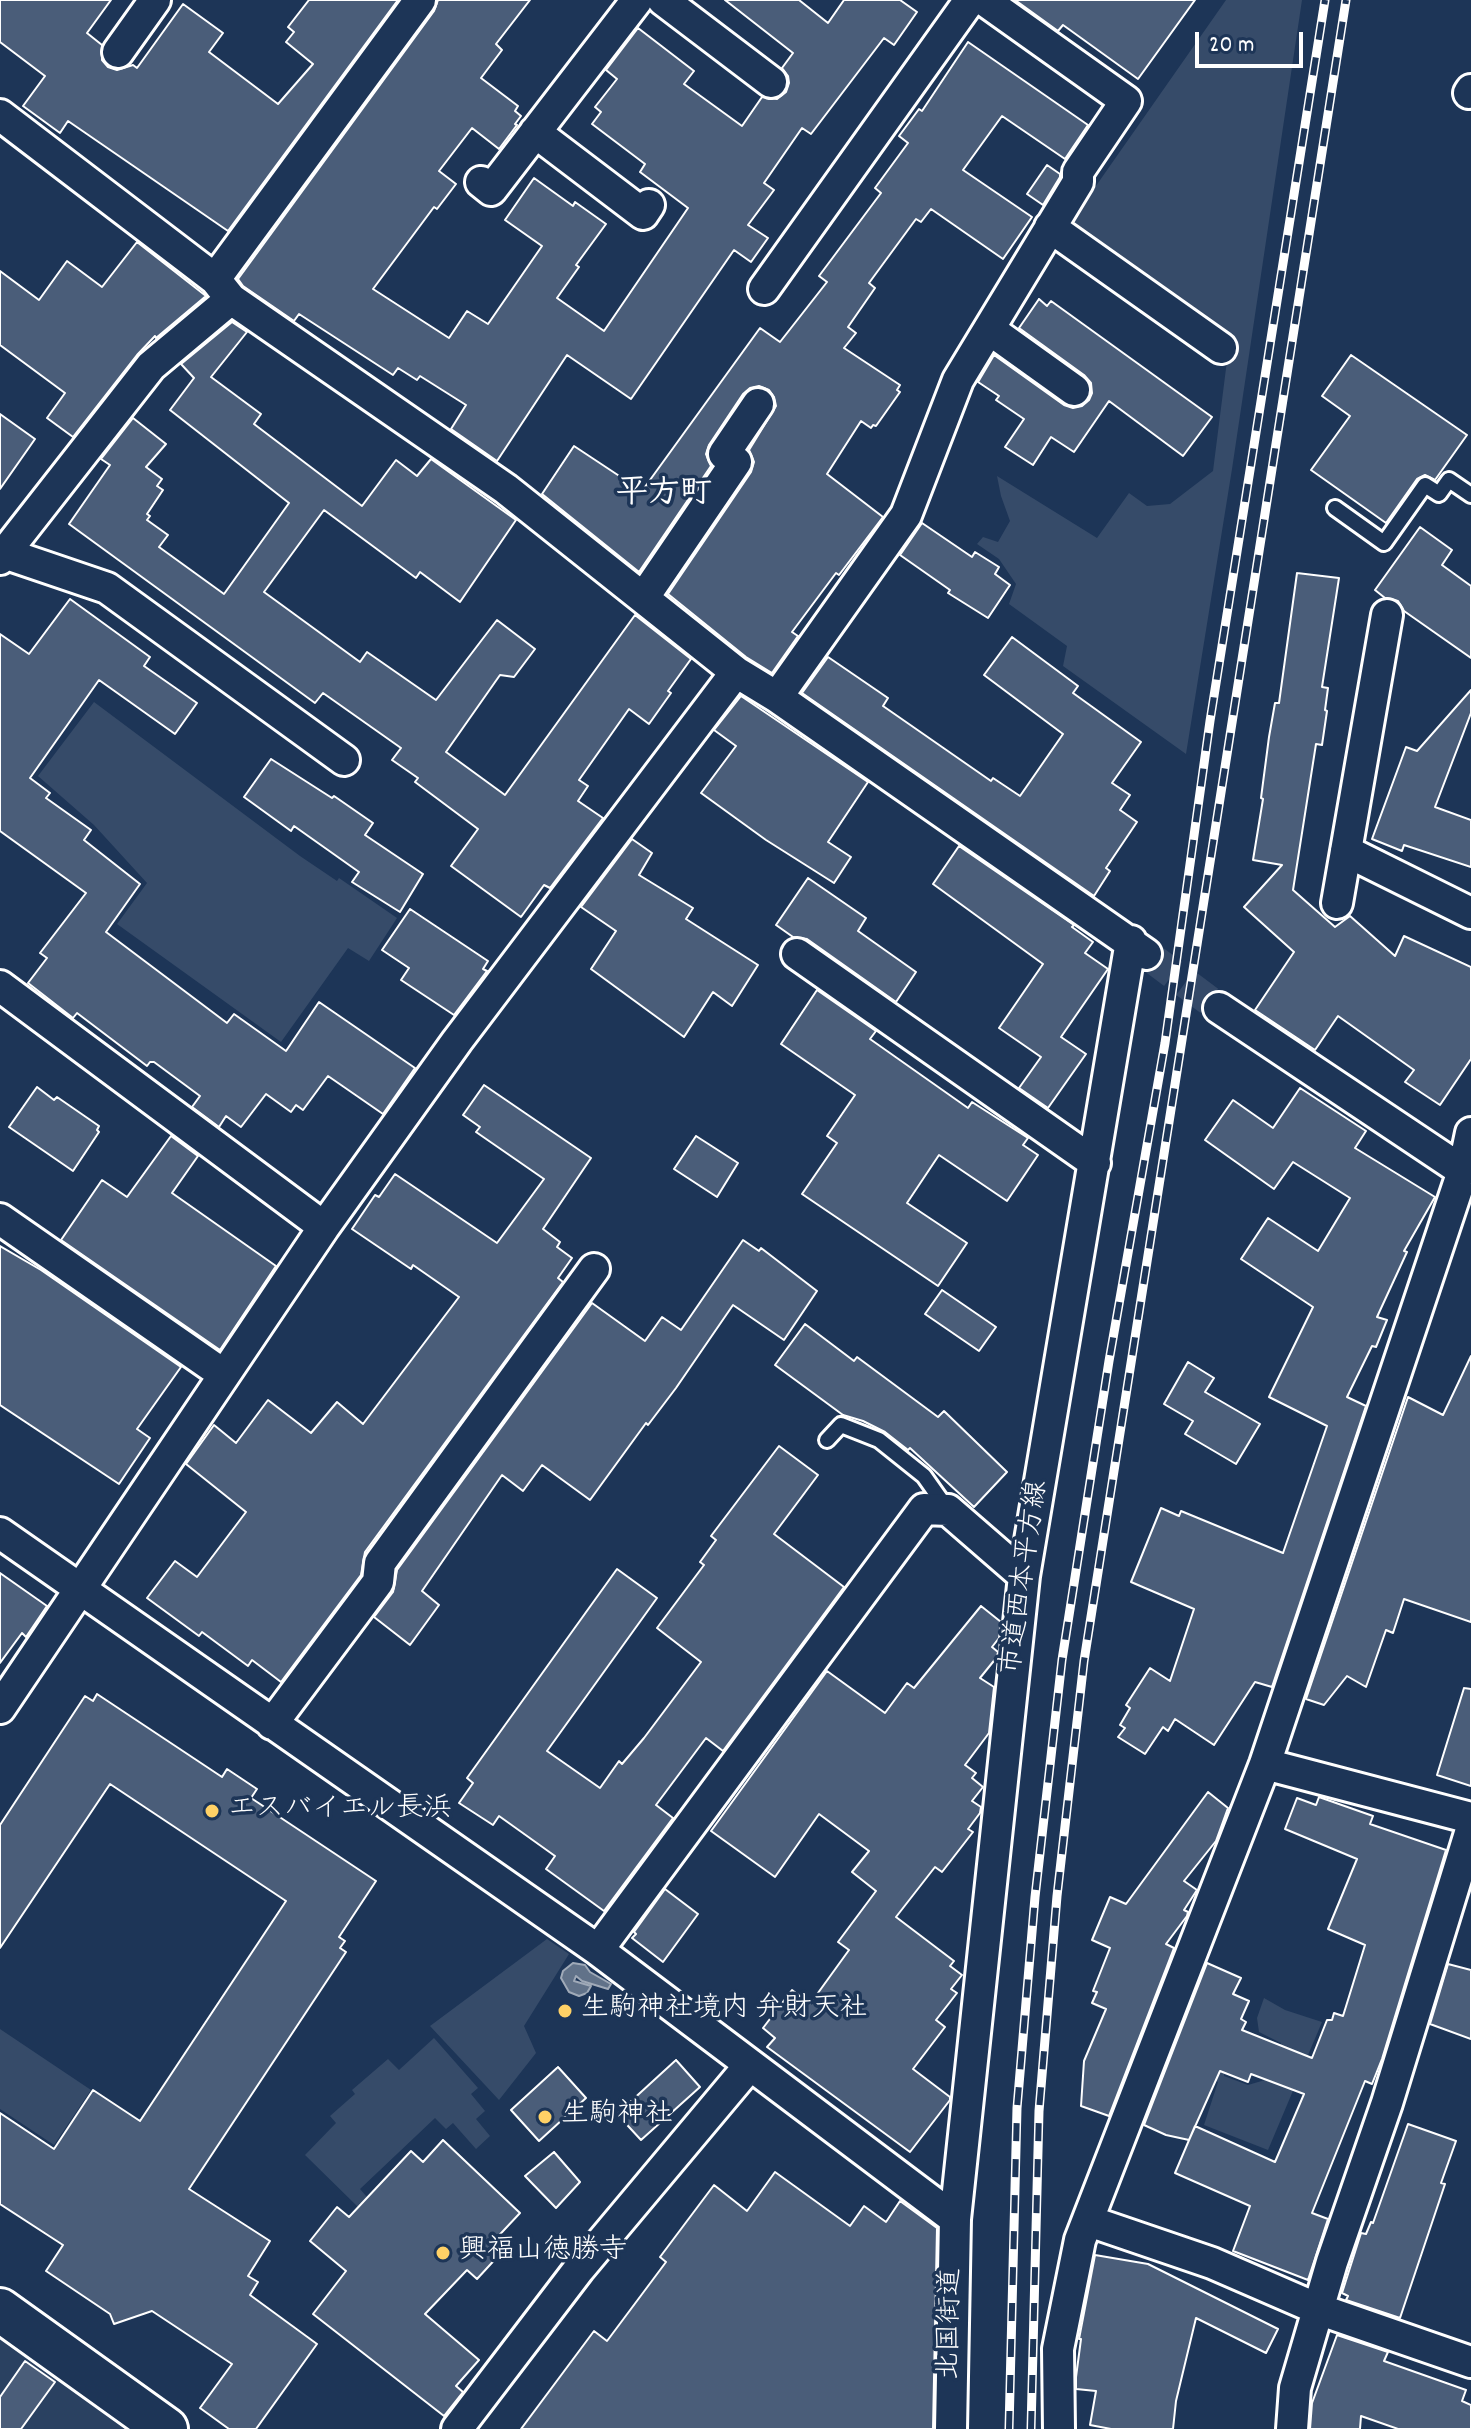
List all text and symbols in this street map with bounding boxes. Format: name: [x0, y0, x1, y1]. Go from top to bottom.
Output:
scale bar: [1199, 16, 1307, 66]
text: 20 m: [1209, 29, 1255, 63]
district label: 平方町: [616, 478, 712, 516]
street label: 市道西本平方線: [997, 1479, 1057, 1677]
place label: エスバイエル長浜: [228, 1794, 452, 1828]
marker: エスバイエル長浜: [203, 1802, 221, 1820]
place label: 生駒神社境内 弁財天社: [581, 1994, 867, 2028]
marker: 生駒神社境内 弁財天社: [556, 2002, 574, 2020]
place label: 生駒神社: [561, 2100, 673, 2134]
marker: 生駒神社: [536, 2108, 554, 2126]
place label: 興福山徳勝寺: [459, 2236, 627, 2270]
marker: 興福山徳勝寺: [434, 2244, 452, 2262]
street label: 北国街道: [935, 2268, 971, 2380]

